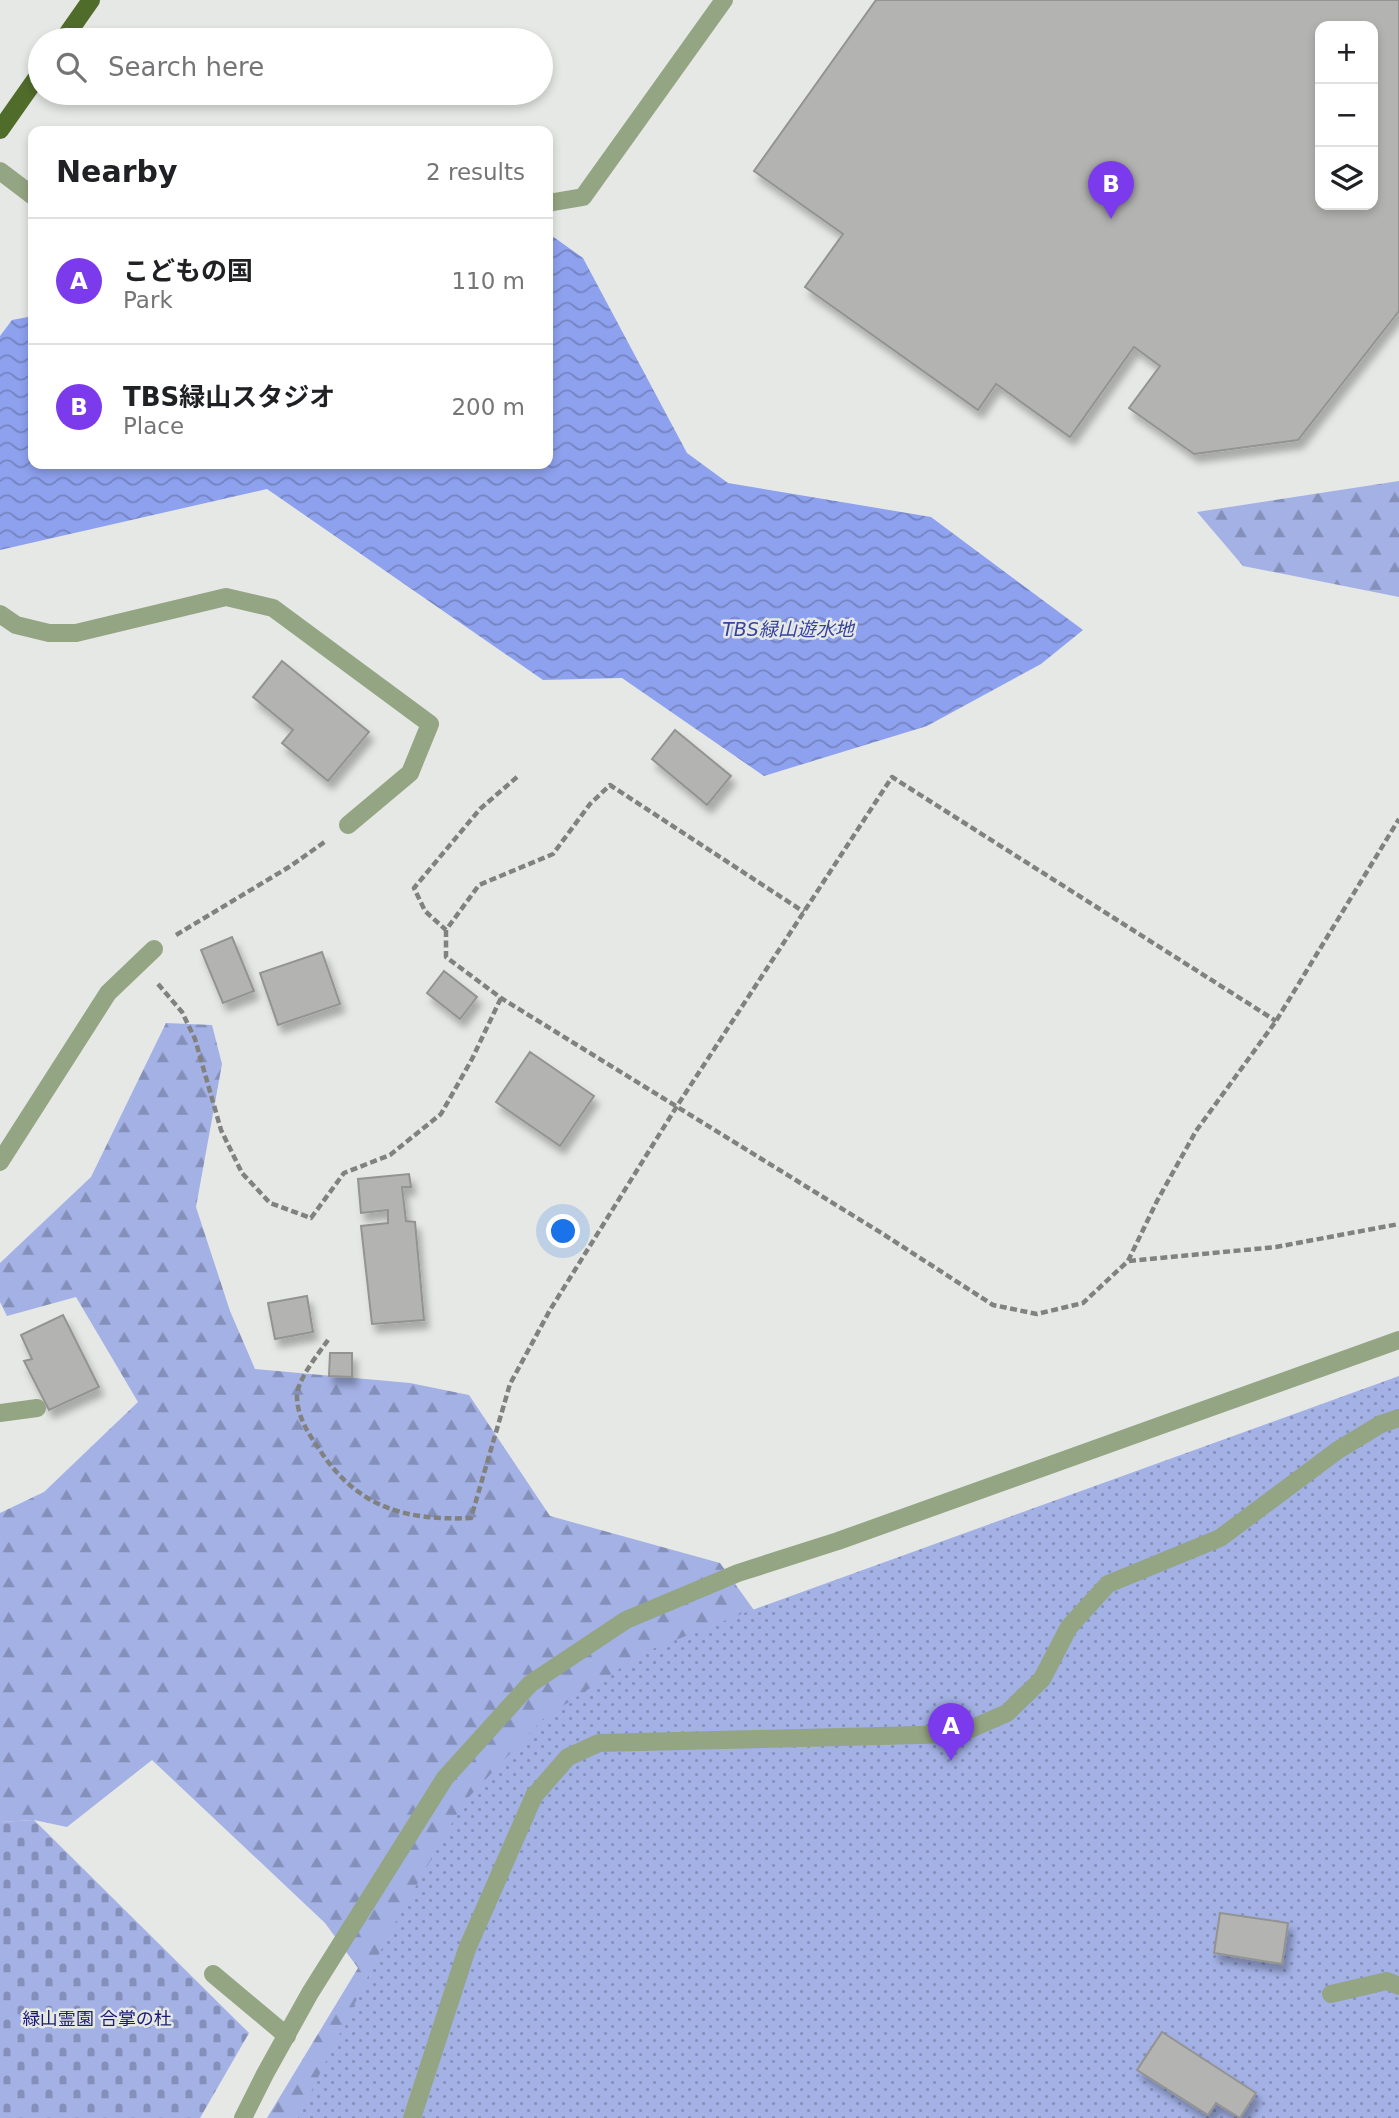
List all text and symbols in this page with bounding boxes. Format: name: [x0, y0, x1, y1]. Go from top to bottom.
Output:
map controls: [1315, 21, 1378, 210]
button: +: [1315, 21, 1378, 84]
search box: [28, 28, 553, 105]
icon: search: [52, 48, 90, 86]
text: Search here: [108, 52, 264, 82]
button: −: [1315, 84, 1378, 147]
button: layers: [1315, 147, 1378, 210]
text: Nearby: [56, 154, 178, 189]
text: 2 results: [426, 159, 525, 185]
pin: B: [1088, 161, 1134, 219]
text: こどもの国: [123, 256, 253, 286]
text: A: [70, 268, 88, 294]
text: 110 m: [451, 268, 525, 294]
text: Park: [123, 287, 173, 313]
text: TBS緑山スタジオ: [123, 382, 335, 412]
text: B: [70, 394, 88, 420]
text: 200 m: [451, 394, 525, 420]
text: Place: [123, 413, 184, 439]
water label: TBS緑山遊水地: [722, 618, 856, 640]
your location: [546, 1214, 580, 1248]
pin: A: [928, 1703, 974, 1761]
park label: 緑山霊園 合掌の杜: [22, 2008, 172, 2029]

